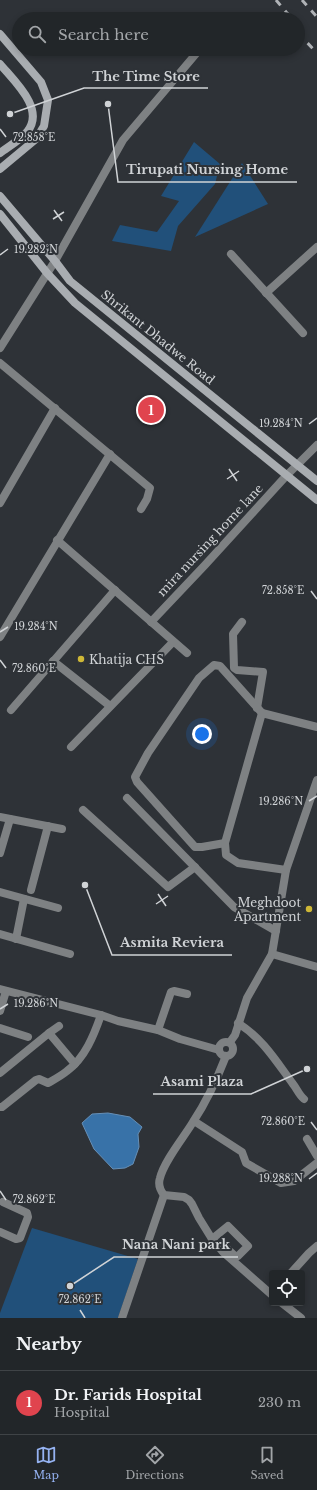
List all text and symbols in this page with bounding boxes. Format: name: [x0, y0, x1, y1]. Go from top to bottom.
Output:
search box: [12, 12, 305, 56]
icon: search: [26, 23, 48, 45]
text: Search here: [58, 25, 149, 44]
callout: The Time Store: [84, 63, 208, 88]
text: The Time Store: [92, 68, 200, 85]
text: 72.858°E: [13, 131, 55, 144]
callout: Tirupati Nursing Home: [118, 157, 297, 182]
text: Tirupati Nursing Home: [126, 161, 288, 178]
text: 19.282°N: [14, 243, 58, 256]
street label: Shrikant Dhadwe Road: [98, 287, 218, 387]
pin: 1: [138, 395, 164, 425]
text: 19.284°N: [259, 417, 303, 430]
street label: mira nursing home lane: [154, 481, 266, 599]
text: 72.858°E: [262, 584, 304, 597]
text: 19.284°N: [14, 620, 58, 633]
place label: Khatija CHS: [89, 652, 164, 667]
marker: Khatija CHS: [76, 654, 86, 664]
text: 72.860°E: [12, 662, 56, 675]
your location: [192, 724, 212, 744]
text: 19.286°N: [259, 795, 303, 808]
place label: Meghdoot Apartment: [233, 895, 301, 924]
marker: Meghdoot Apartment: [304, 904, 314, 914]
callout: Asmita Reviera: [112, 930, 232, 955]
text: Asmita Reviera: [119, 934, 224, 951]
text: 19.286°N: [14, 997, 58, 1010]
callout: Asami Plaza: [153, 1069, 251, 1094]
text: Asami Plaza: [160, 1073, 244, 1090]
text: 72.860°E: [261, 1115, 305, 1128]
text: 19.288°N: [259, 1172, 303, 1185]
text: 72.862°E: [12, 1193, 56, 1206]
callout: Nana Nani park: [114, 1232, 238, 1257]
text: Nana Nani park: [122, 1236, 230, 1253]
map controls: [269, 1270, 305, 1306]
button: locate: [269, 1270, 305, 1306]
text: 72.862°E: [58, 1293, 102, 1306]
text: Nearby: [16, 1334, 82, 1355]
text: Dr. Farids Hospital: [54, 1385, 202, 1404]
text: 1: [26, 1394, 32, 1411]
text: 230 m: [258, 1394, 301, 1411]
text: Hospital: [54, 1404, 110, 1421]
tab: Map: [33, 1444, 59, 1482]
tab: Directions: [125, 1444, 184, 1482]
tab: Saved: [251, 1444, 284, 1482]

